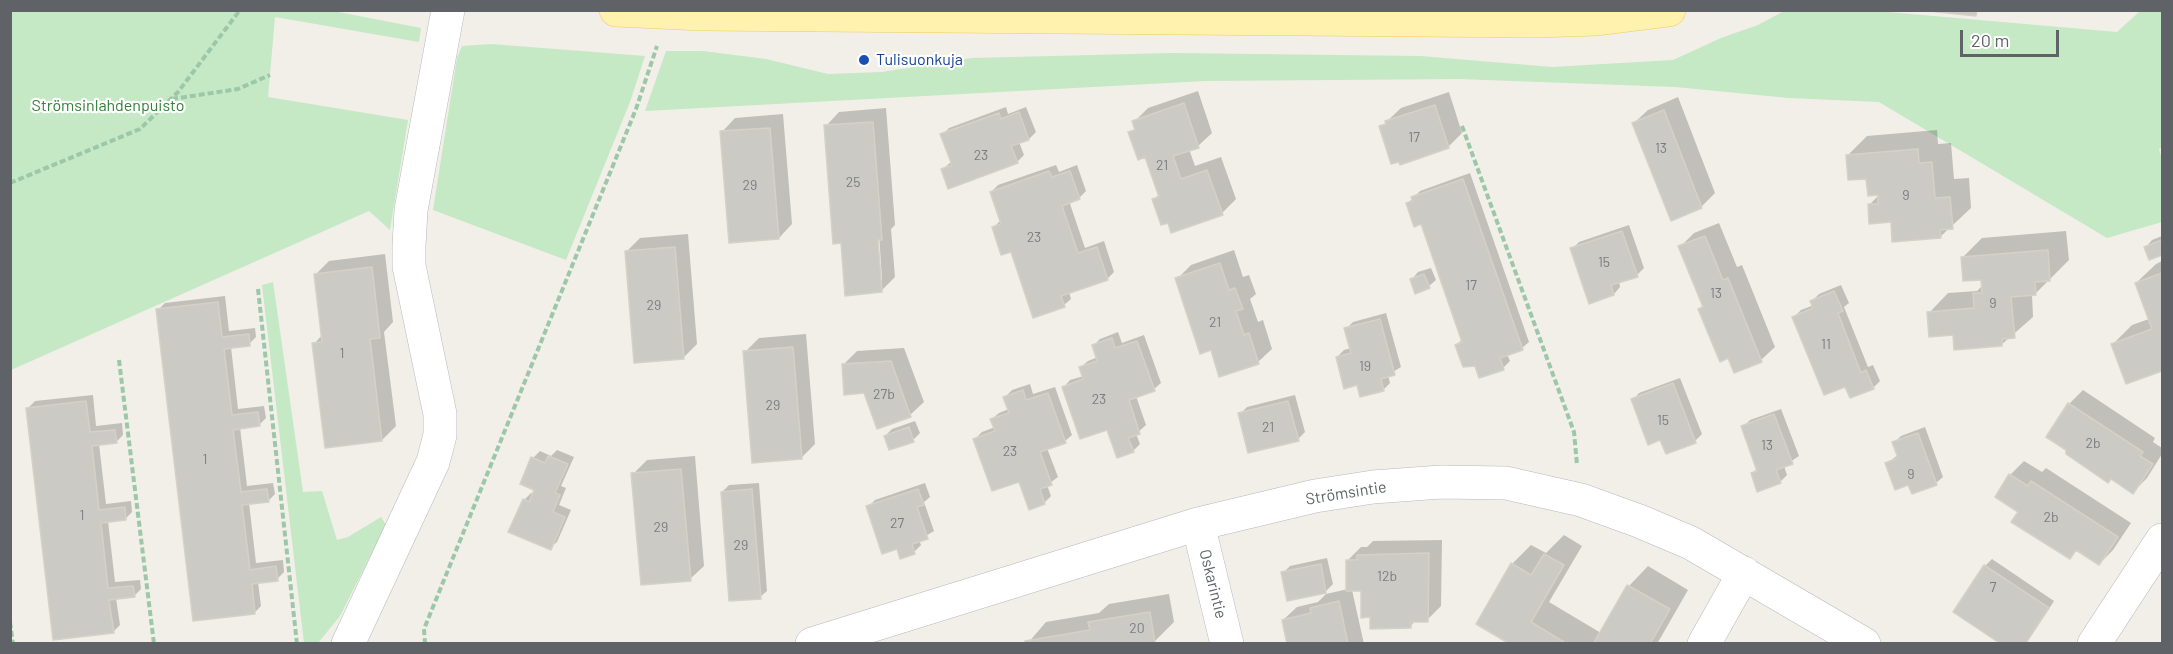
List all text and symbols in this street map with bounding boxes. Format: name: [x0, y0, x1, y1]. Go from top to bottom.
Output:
scale bar: [1963, 18, 2062, 56]
text: 20 m: [1971, 29, 2009, 51]
place label: Tulisuonkuja: [876, 50, 963, 70]
marker: Tulisuonkuja: [857, 53, 871, 67]
park label: Strömsinlahdenpuisto: [32, 96, 184, 116]
house number: 17: [1408, 129, 1420, 145]
house number: 13: [1655, 140, 1667, 156]
house number: 23: [974, 147, 988, 163]
house number: 21: [1156, 157, 1168, 173]
house number: 25: [846, 174, 860, 190]
house number: 29: [743, 177, 757, 193]
house number: 9: [1902, 187, 1910, 203]
house number: 23: [1027, 229, 1041, 245]
house number: 15: [1598, 254, 1610, 270]
house number: 17: [1465, 277, 1477, 293]
house number: 13: [1710, 285, 1722, 301]
house number: 9: [1989, 295, 1997, 311]
house number: 29: [647, 297, 661, 313]
house number: 21: [1209, 314, 1221, 330]
house number: 11: [1821, 336, 1831, 352]
house number: 1: [340, 345, 344, 361]
house number: 19: [1359, 358, 1371, 374]
house number: 27b: [873, 386, 895, 402]
house number: 23: [1092, 391, 1106, 407]
house number: 29: [766, 397, 780, 413]
house number: 15: [1657, 412, 1669, 428]
house number: 21: [1262, 419, 1274, 435]
house number: 2b: [2085, 435, 2101, 451]
house number: 13: [1761, 437, 1773, 453]
house number: 23: [1003, 443, 1017, 459]
house number: 1: [203, 451, 207, 467]
house number: 9: [1907, 466, 1915, 482]
street label: Strömsintie: [1304, 477, 1388, 509]
house number: 1: [80, 507, 84, 523]
house number: 2b: [2043, 509, 2059, 525]
house number: 27: [890, 515, 904, 531]
house number: 29: [654, 519, 668, 535]
house number: 29: [734, 537, 748, 553]
street label: Oskarintie: [1195, 547, 1231, 621]
house number: 12b: [1377, 568, 1397, 584]
house number: 7: [1990, 579, 1996, 595]
house number: 20: [1129, 620, 1145, 636]

